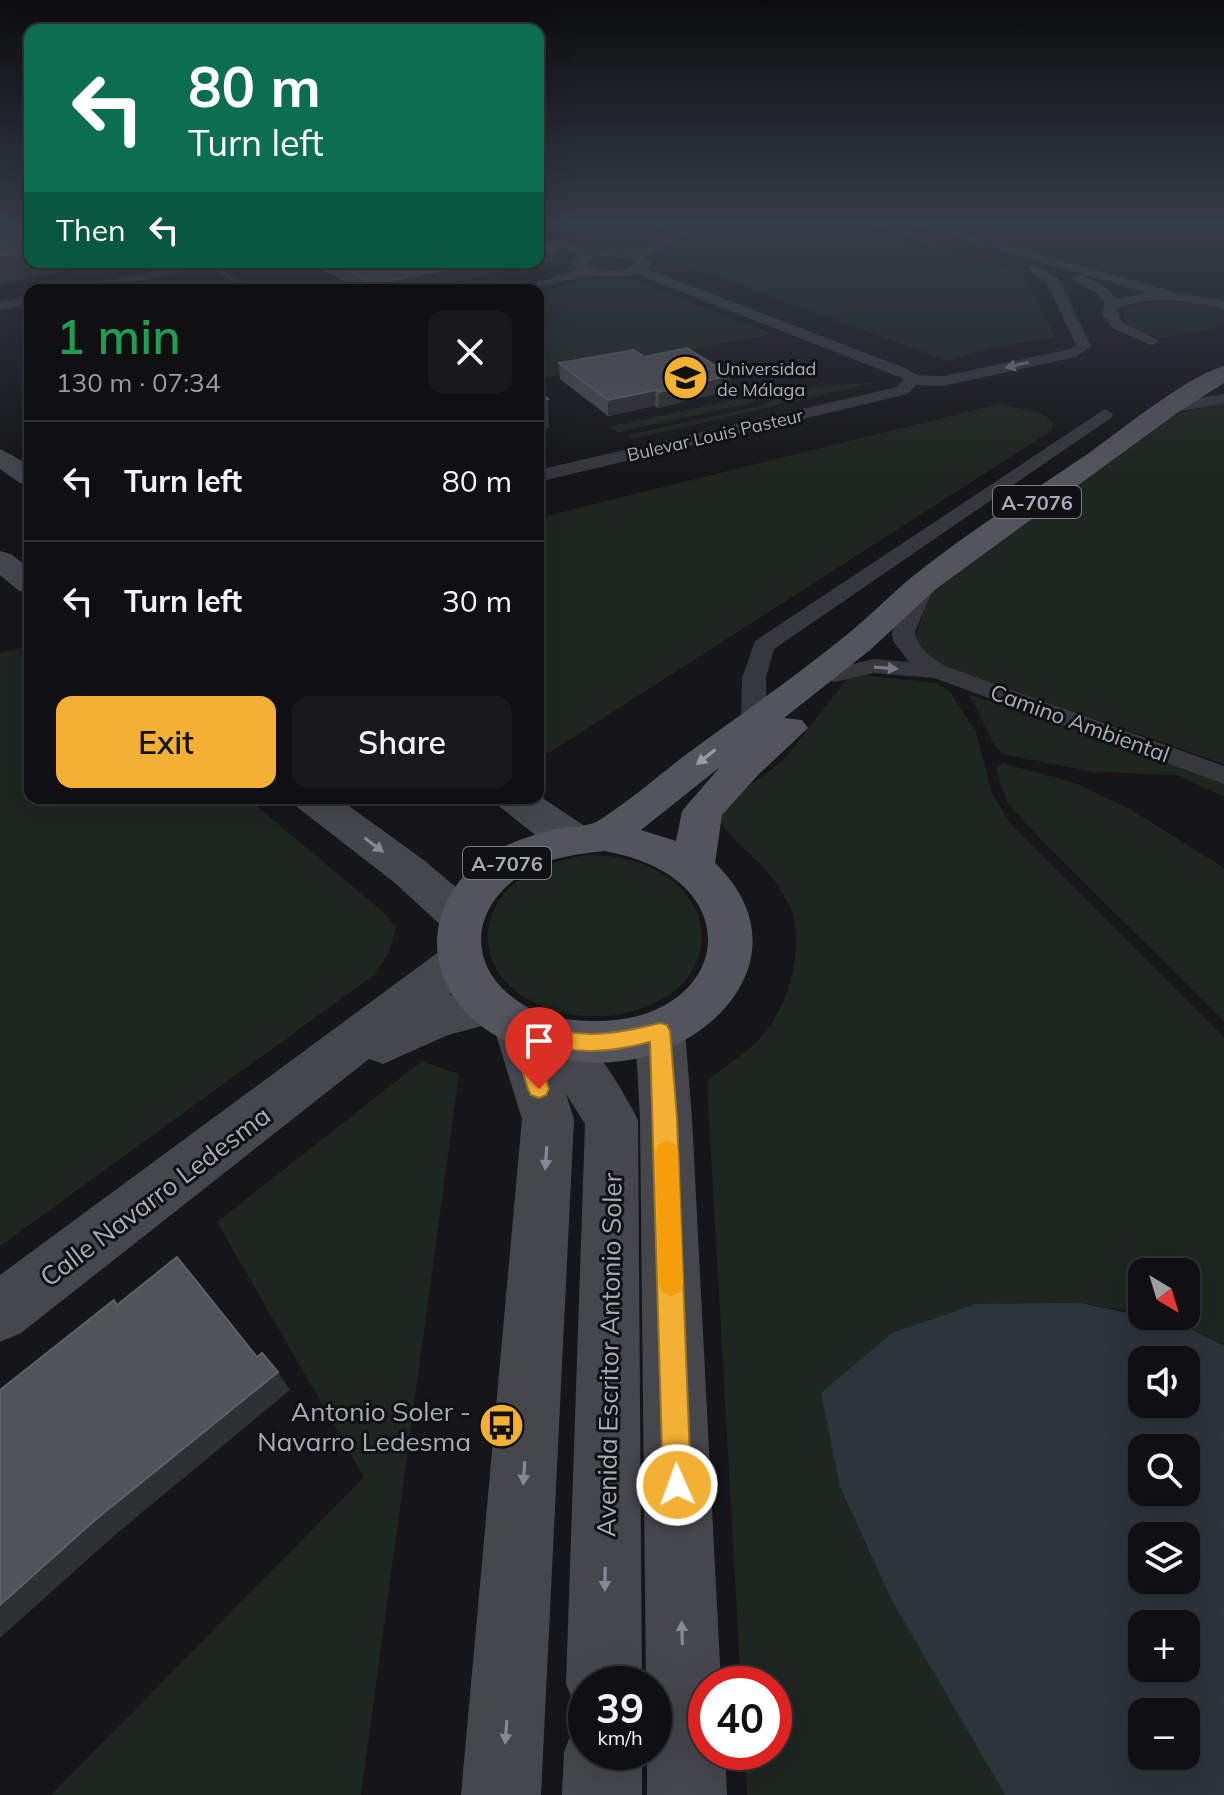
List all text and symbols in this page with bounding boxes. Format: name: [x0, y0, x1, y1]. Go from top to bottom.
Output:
text: 80 m: [188, 51, 321, 121]
icon: left: [56, 56, 160, 160]
text: Turn left: [188, 120, 324, 165]
icon: left: [142, 208, 186, 252]
text: Then: [56, 211, 126, 249]
text: 1 min: [56, 306, 181, 366]
button: close: [428, 310, 512, 394]
school or university icon: Universidad de Málaga: [662, 354, 710, 402]
place label: Universidad de Málaga: [717, 357, 816, 401]
one-way arrow: [1004, 359, 1029, 372]
text: 130 m · 07:34: [56, 366, 220, 399]
street label: Bulevar Louis Pasteur: [625, 403, 806, 466]
icon: left: [56, 459, 100, 503]
text: Turn left: [124, 462, 242, 500]
text: 80 m: [442, 462, 512, 500]
road number: A-7076: [993, 486, 1081, 518]
icon: left: [56, 579, 100, 623]
text: Turn left: [124, 582, 242, 620]
text: 30 m: [442, 582, 512, 620]
one-way arrow: [874, 662, 899, 675]
street label: Camino Ambiental: [987, 678, 1173, 768]
button: Exit: [56, 696, 276, 788]
button: Share: [292, 696, 512, 788]
one-way arrow: [696, 749, 716, 765]
one-way arrow: [363, 837, 385, 853]
road number: A-7076: [463, 847, 551, 879]
pin: [505, 1007, 573, 1089]
icon: arrive: [517, 1019, 561, 1063]
street label: Calle Navarro Ledesma: [33, 1099, 277, 1293]
one-way arrow: [539, 1145, 552, 1170]
street label: Avenida Escritor Antonio Soler: [589, 1172, 629, 1537]
north arrow: [1128, 1258, 1200, 1330]
map controls: [1128, 1258, 1200, 1770]
button: sound: [1128, 1346, 1200, 1418]
place label: Antonio Soler - Navarro Ledesma: [257, 1395, 471, 1458]
bus stop icon: Antonio Soler - Navarro Ledesma: [478, 1402, 526, 1450]
button: search: [1128, 1434, 1200, 1506]
position arrow: [635, 1443, 719, 1527]
one-way arrow: [517, 1461, 530, 1486]
button: layers: [1128, 1522, 1200, 1594]
one-way arrow: [599, 1567, 611, 1592]
button: +: [1128, 1610, 1200, 1682]
one-way arrow: [675, 1620, 688, 1645]
speed limit sign: 40: [688, 1666, 792, 1770]
text: 39: [596, 1683, 644, 1733]
button: −: [1128, 1698, 1200, 1770]
one-way arrow: [499, 1720, 512, 1745]
text: km/h: [597, 1725, 643, 1750]

